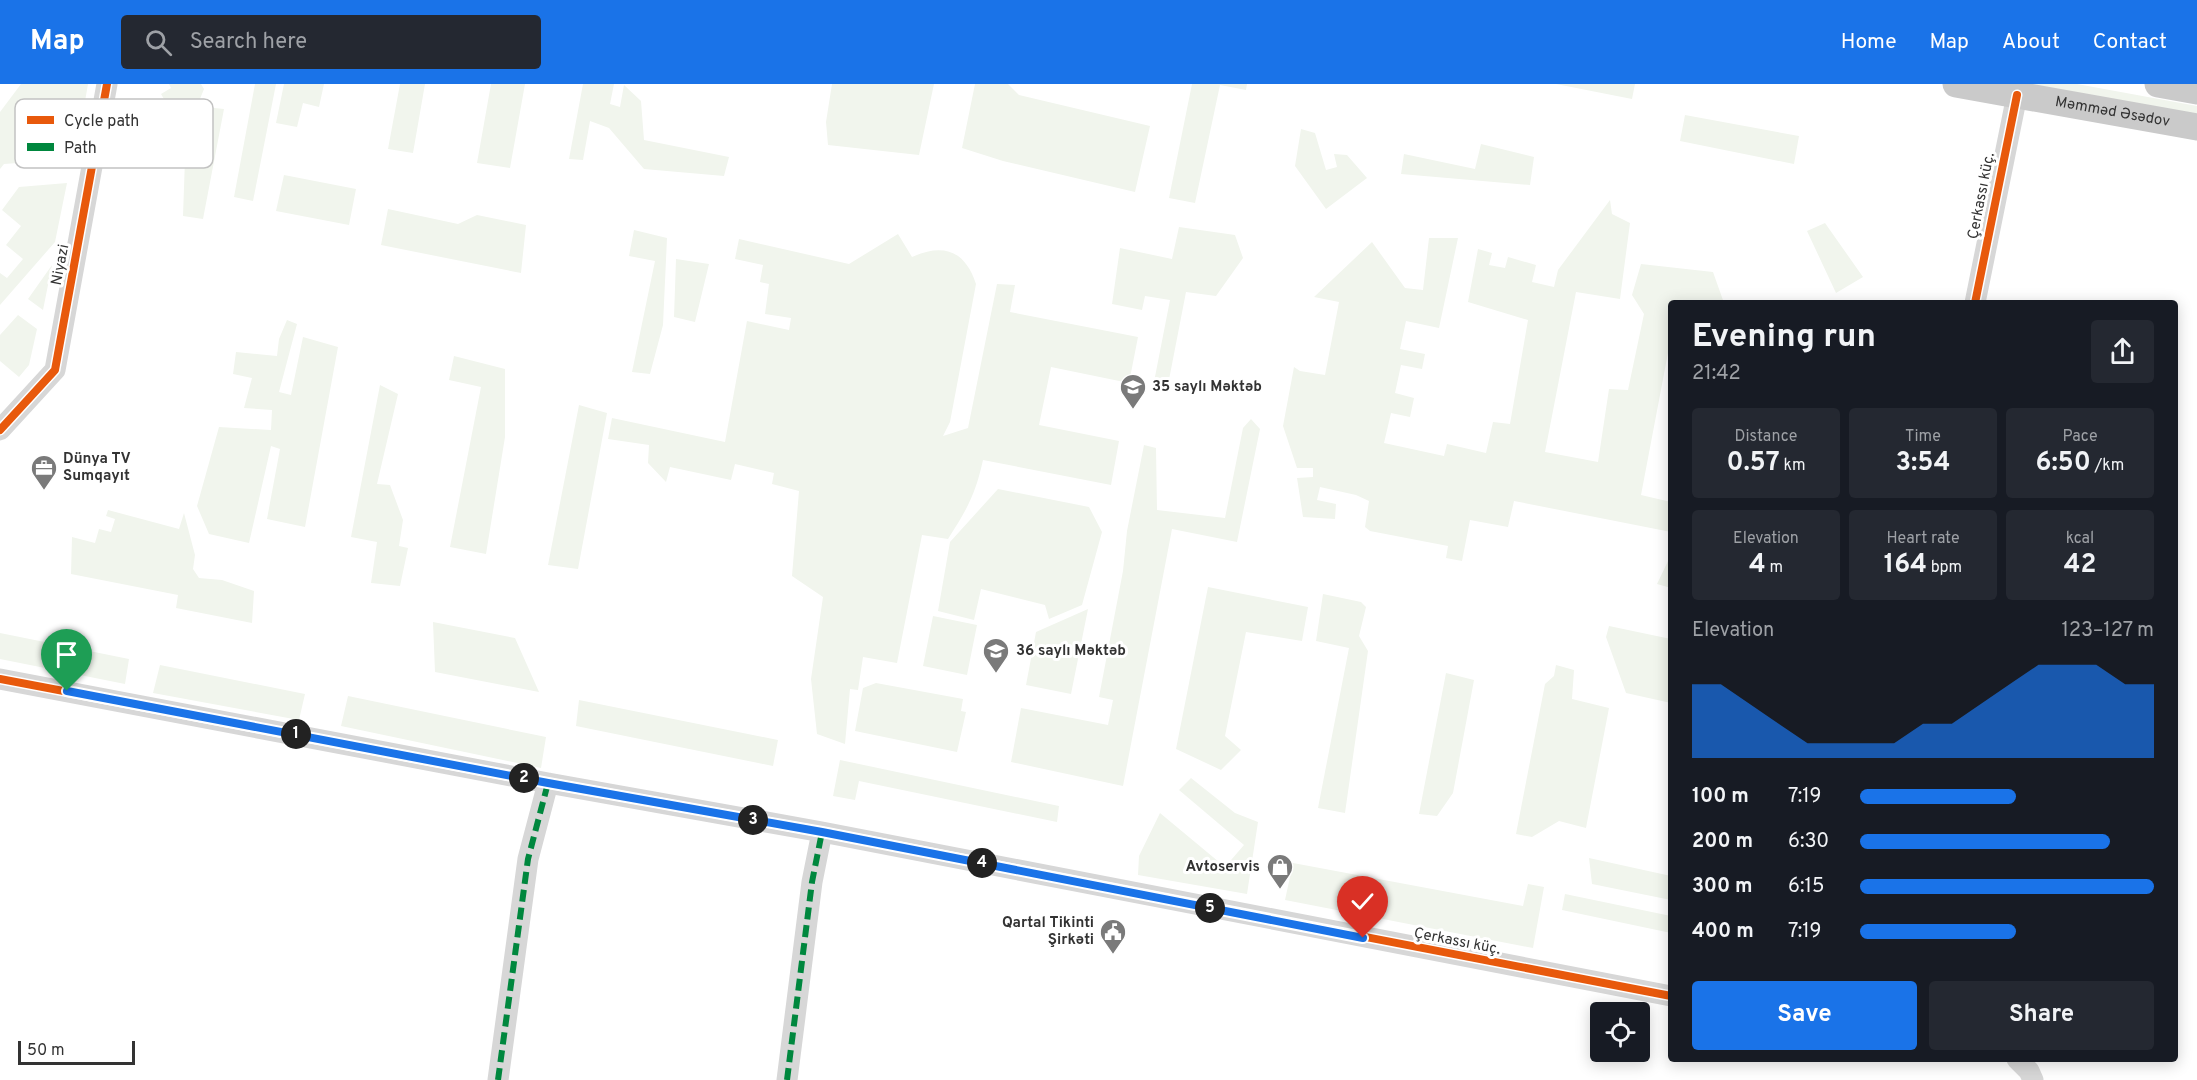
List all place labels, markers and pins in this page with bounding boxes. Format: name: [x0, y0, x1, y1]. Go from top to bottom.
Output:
school or university icon: 35 saylı Məktəb: [1118, 372, 1148, 410]
place label: 35 saylı Məktəb: [1152, 378, 1262, 397]
place label: Dünya TV Sumqayıt: [63, 450, 131, 486]
office icon: Dünya TV Sumqayıt: [29, 453, 59, 491]
pin: [41, 629, 92, 691]
school or university icon: 36 saylı Məktəb: [981, 636, 1011, 674]
place label: 36 saylı Məktəb: [1016, 642, 1126, 661]
pin: 1: [281, 719, 311, 749]
pin: 2: [509, 763, 539, 793]
pin: 3: [738, 805, 768, 835]
pin: 4: [967, 848, 997, 878]
shop icon: Avtoservis: [1265, 852, 1295, 890]
place label: Avtoservis: [1185, 858, 1260, 877]
pin: [1337, 876, 1388, 938]
pin: 5: [1195, 893, 1225, 923]
place label: Qartal Tikinti Şirkәti: [1002, 914, 1094, 950]
public building icon: Qartal Tikinti Şirkәti: [1098, 917, 1128, 955]

